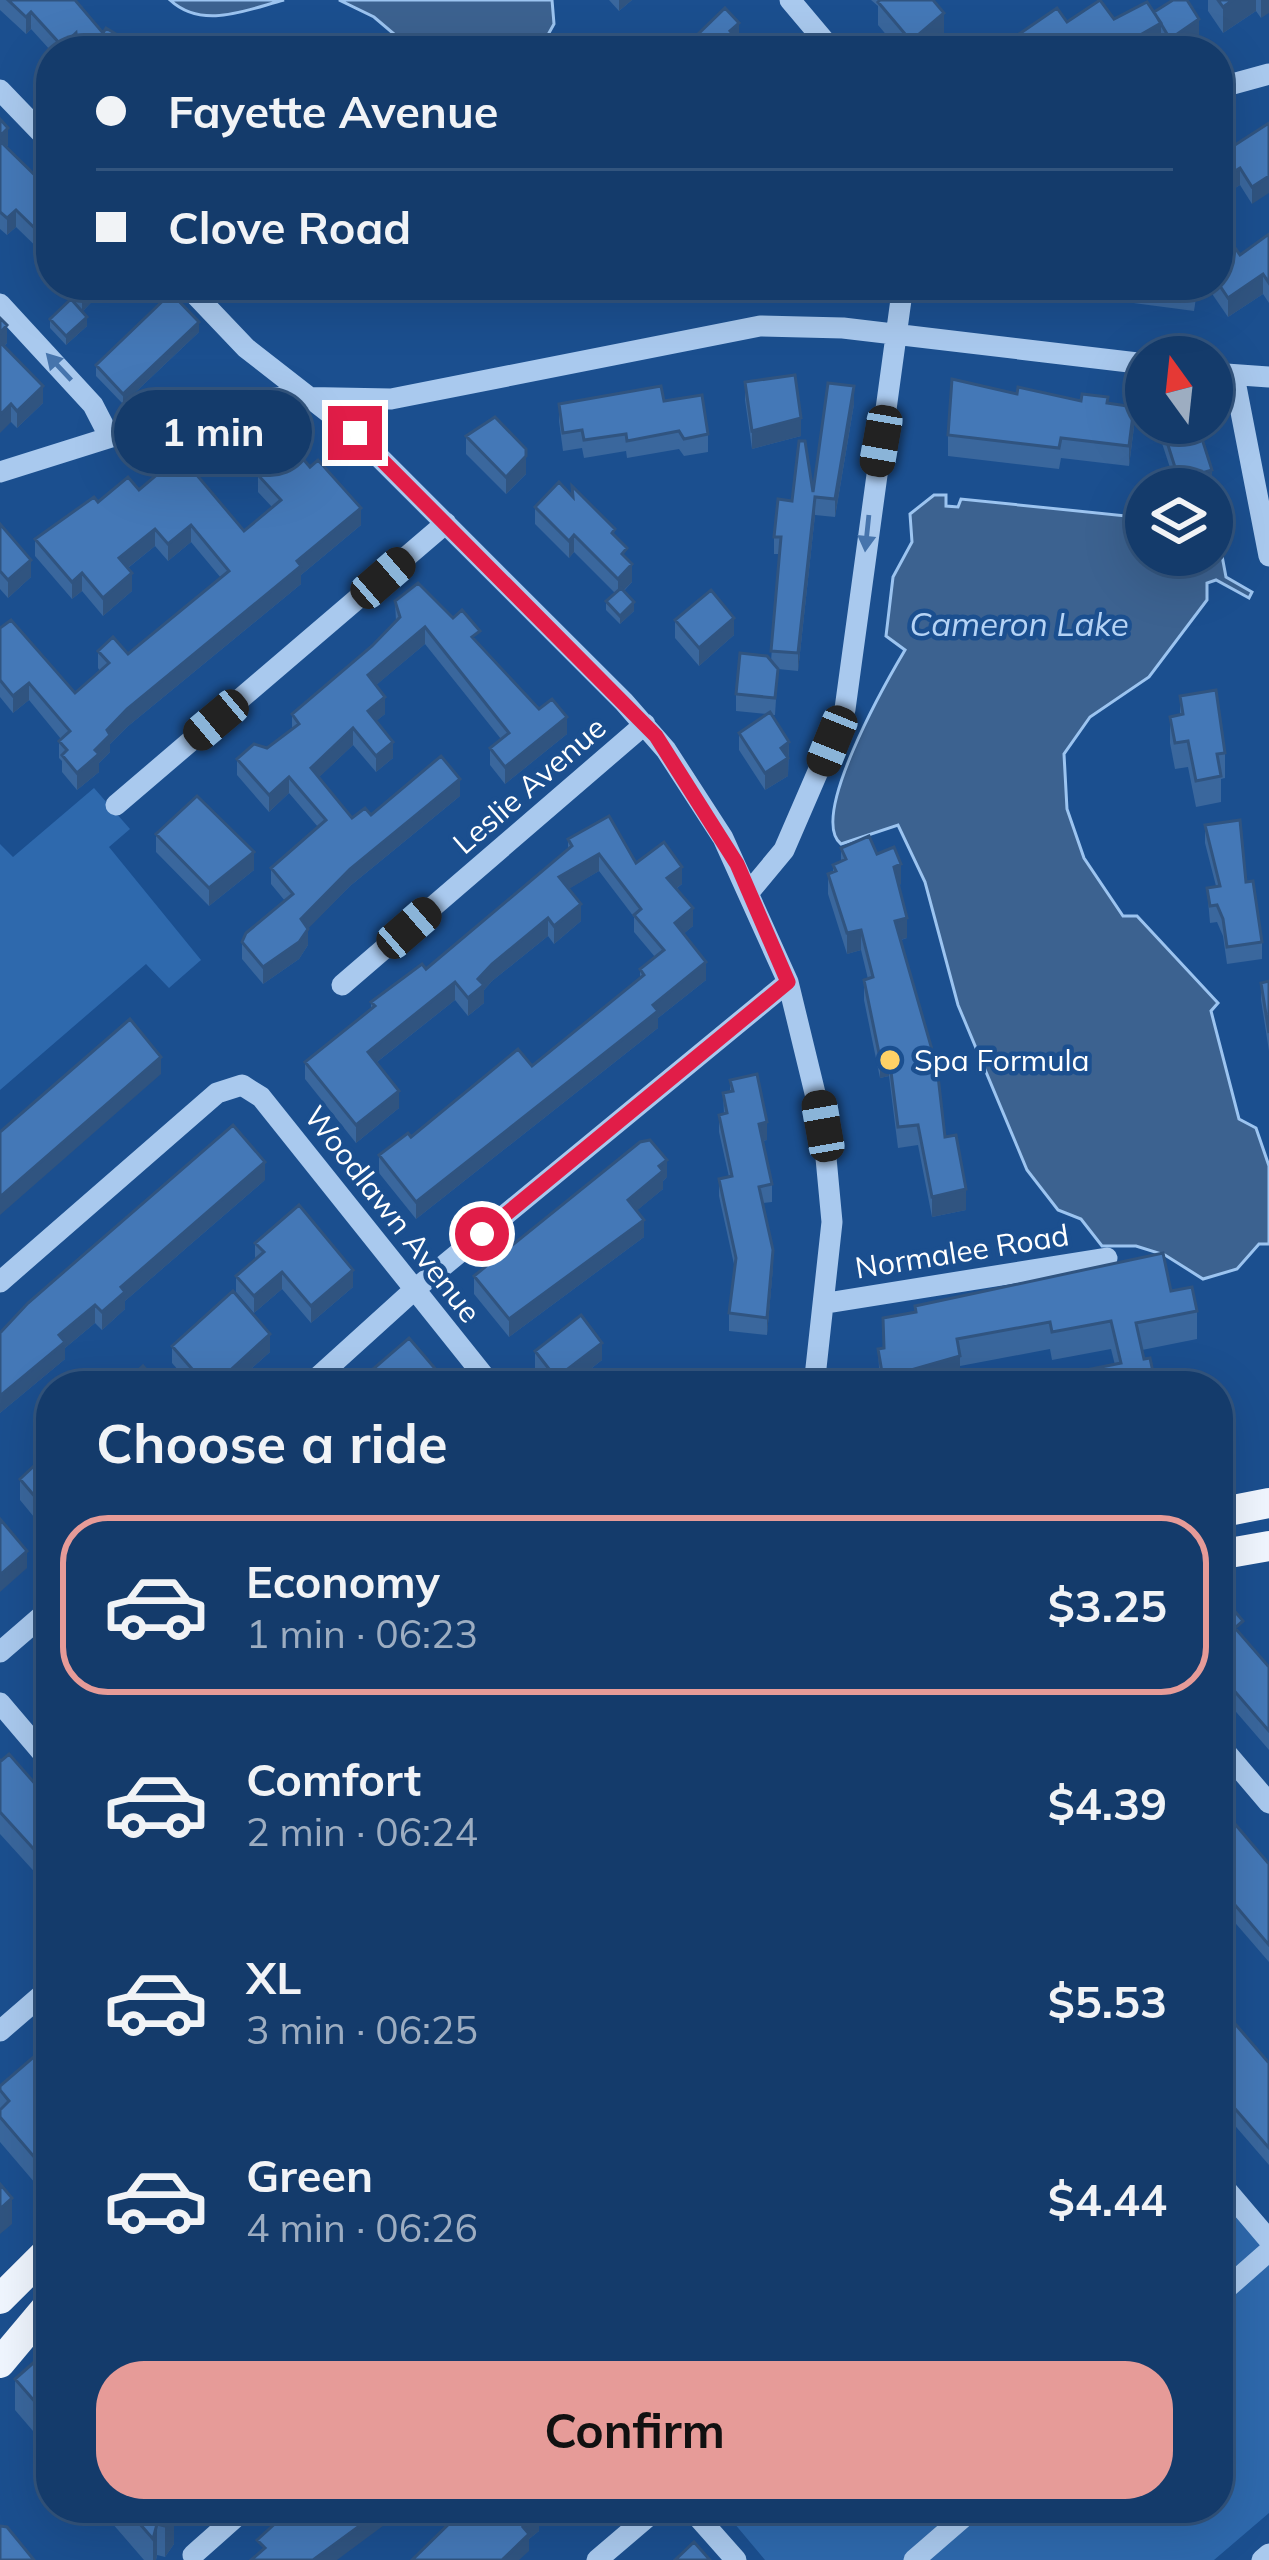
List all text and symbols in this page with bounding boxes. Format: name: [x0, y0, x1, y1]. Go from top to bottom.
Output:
text: Fayette Avenue: [168, 83, 498, 139]
text: Clove Road: [168, 199, 411, 255]
north arrow: [1125, 336, 1233, 444]
map controls: [1125, 336, 1233, 576]
one-way arrow: [45, 353, 73, 382]
callout: 1 min: [115, 391, 313, 475]
car: [857, 402, 905, 480]
route end: [328, 406, 382, 460]
text: 1 min: [162, 407, 264, 456]
button: layers: [1125, 468, 1233, 576]
one-way arrow: [857, 514, 876, 552]
car: [344, 541, 422, 615]
water label: Cameron Lake: [909, 603, 1129, 644]
car: [177, 683, 255, 757]
car: [802, 701, 862, 781]
street label: Leslie Avenue: [445, 708, 613, 862]
car: [370, 891, 448, 965]
place label: Spa Formula: [914, 1041, 1090, 1079]
marker: Spa Formula: [877, 1047, 903, 1073]
car: [799, 1087, 847, 1165]
street label: Woodlawn Avenue: [297, 1098, 489, 1330]
route start: [455, 1207, 509, 1261]
street label: Normalee Road: [852, 1215, 1072, 1287]
text: Choose a ride: [96, 1409, 448, 1477]
icon: car: [102, 1551, 210, 1659]
text: Economy: [246, 1553, 440, 1609]
text: $3.25: [1048, 1577, 1167, 1633]
text: 1 min · 06:23: [246, 1609, 478, 1658]
icon: car: [102, 1749, 210, 1857]
text: Comfort: [246, 1751, 421, 1807]
text: $4.39: [1048, 1775, 1167, 1831]
text: 2 min · 06:24: [246, 1807, 478, 1856]
icon: car: [102, 1947, 210, 2055]
text: XL: [246, 1949, 301, 2005]
text: $5.53: [1048, 1973, 1167, 2029]
text: 3 min · 06:25: [246, 2005, 478, 2054]
icon: car: [102, 2145, 210, 2253]
text: Green: [246, 2147, 373, 2203]
text: $4.44: [1048, 2171, 1167, 2227]
text: 4 min · 06:26: [246, 2203, 478, 2252]
button: Confirm: [96, 2361, 1173, 2499]

